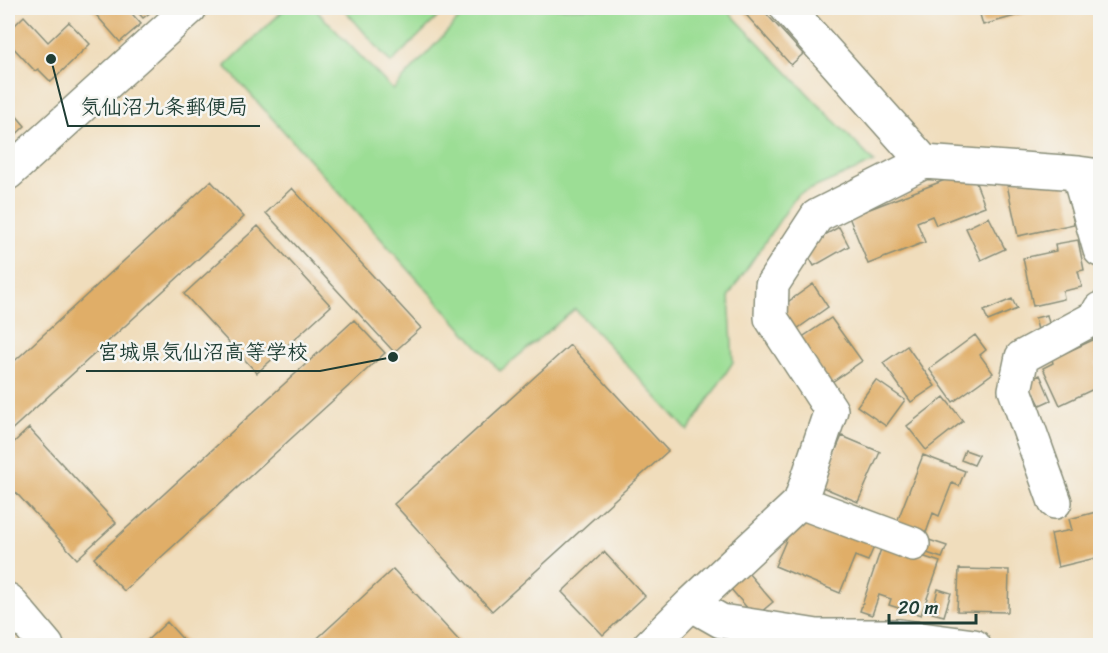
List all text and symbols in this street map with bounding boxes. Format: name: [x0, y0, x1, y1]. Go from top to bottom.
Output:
callout: 気仙沼九条郵便局: [68, 87, 260, 126]
text: 気仙沼九条郵便局: [80, 88, 248, 126]
callout: 宮城県気仙沼高等学校: [86, 332, 320, 371]
text: 宮城県気仙沼高等学校: [98, 333, 308, 371]
scale bar: [889, 587, 976, 625]
text: 20 m: [898, 592, 938, 624]

